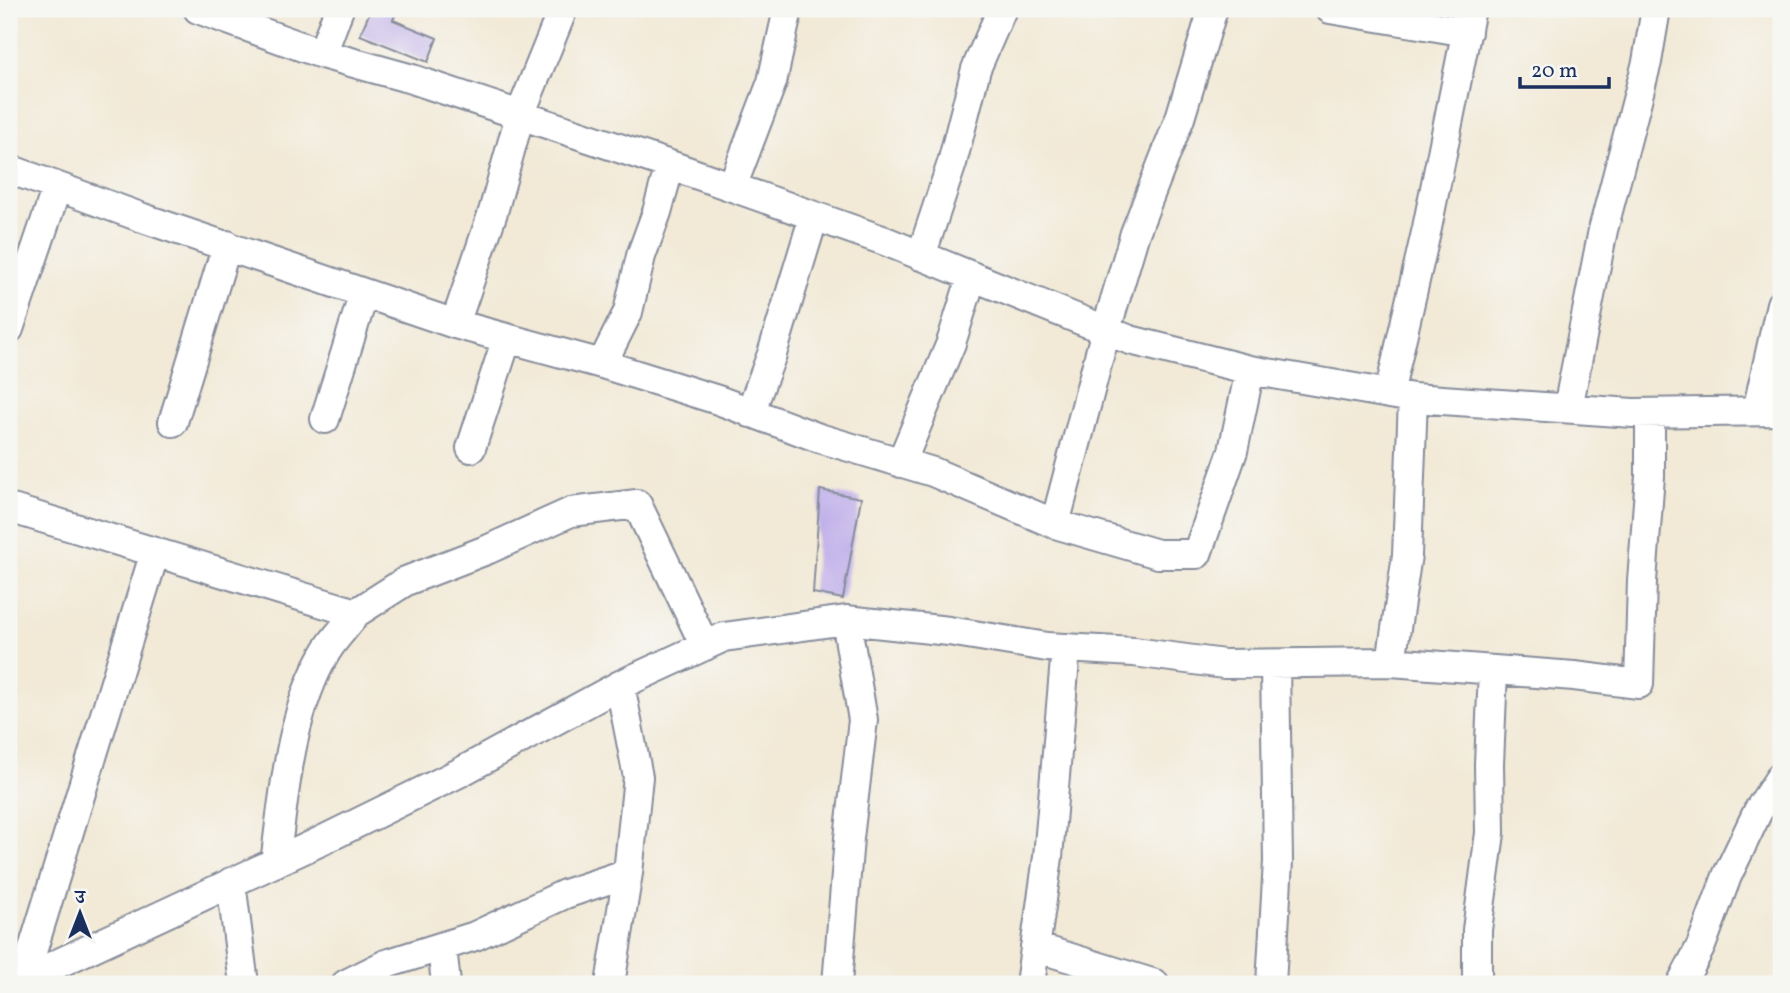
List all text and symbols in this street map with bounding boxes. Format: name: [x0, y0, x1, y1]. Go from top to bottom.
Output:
scale bar: [1520, 46, 1610, 90]
text: 20 m: [1531, 57, 1577, 86]
north arrow: [46, 878, 116, 948]
text: उ: [73, 885, 86, 911]

